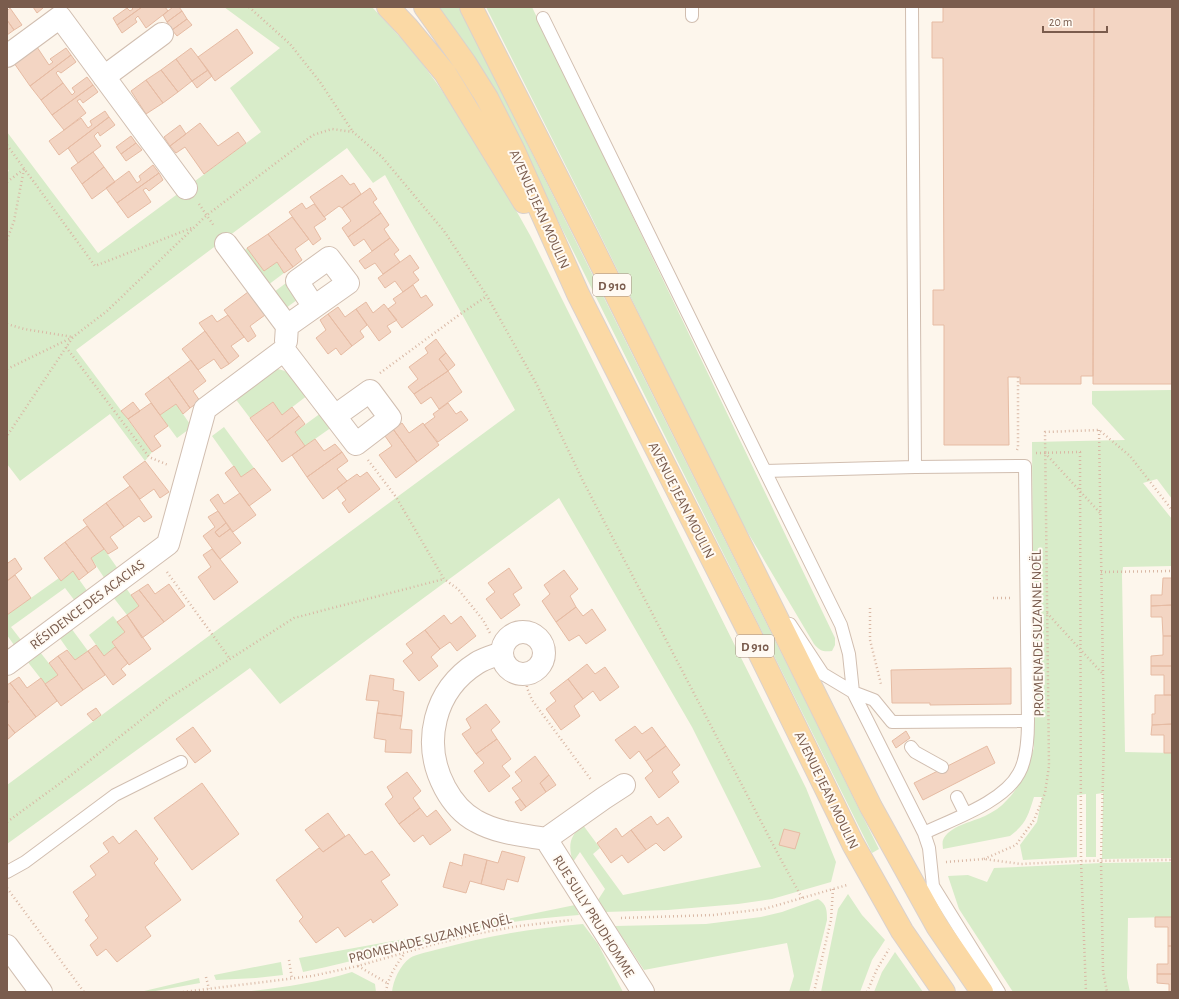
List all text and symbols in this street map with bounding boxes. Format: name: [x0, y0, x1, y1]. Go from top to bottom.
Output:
scale bar: [1043, 8, 1107, 34]
text: 20 m: [1049, 16, 1072, 28]
street label: AVENUE JEAN MOULIN: [507, 148, 572, 271]
road number: D 910: [593, 274, 631, 296]
street label: AVENUE JEAN MOULIN: [646, 440, 717, 561]
street label: PROMENADE SUZANNE NOËL: [1028, 549, 1046, 717]
street label: RÉSIDENCE DES ACACIAS: [26, 555, 148, 652]
road number: D 910: [736, 635, 774, 657]
street label: AVENUE JEAN MOULIN: [792, 730, 861, 851]
street label: RUE SULLY PRUDHOMME: [550, 853, 637, 980]
street label: PROMENADE SUZANNE NOËL: [347, 910, 513, 966]

